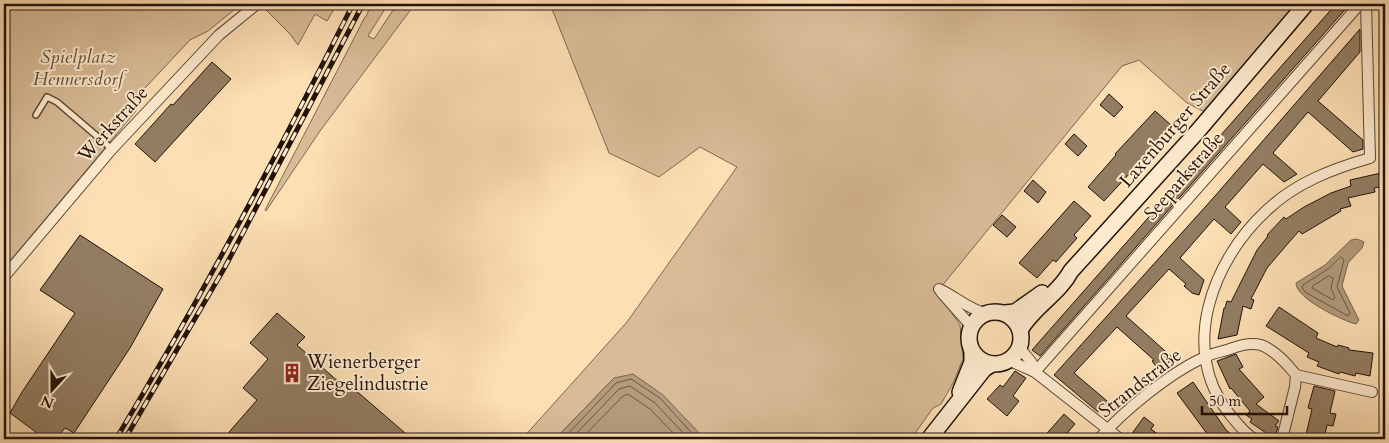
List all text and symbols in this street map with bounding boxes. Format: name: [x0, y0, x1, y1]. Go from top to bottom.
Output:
park label: Spielplatz Hennersdorf: [33, 44, 128, 92]
street label: Laxenburger Straße: [1113, 57, 1237, 193]
street label: Werkstraße: [71, 80, 154, 168]
street label: Seeparkstraße: [1138, 126, 1230, 226]
street label: Strandstraße: [1093, 342, 1187, 424]
place label: Wienerberger Ziegelindustrie: [306, 349, 429, 397]
building icon: Wienerberger Ziegelindustrie: [281, 362, 303, 384]
north arrow: [28, 366, 78, 416]
scale bar: [1202, 383, 1286, 415]
text: N: [38, 391, 57, 413]
text: 50 m: [1209, 391, 1241, 411]

